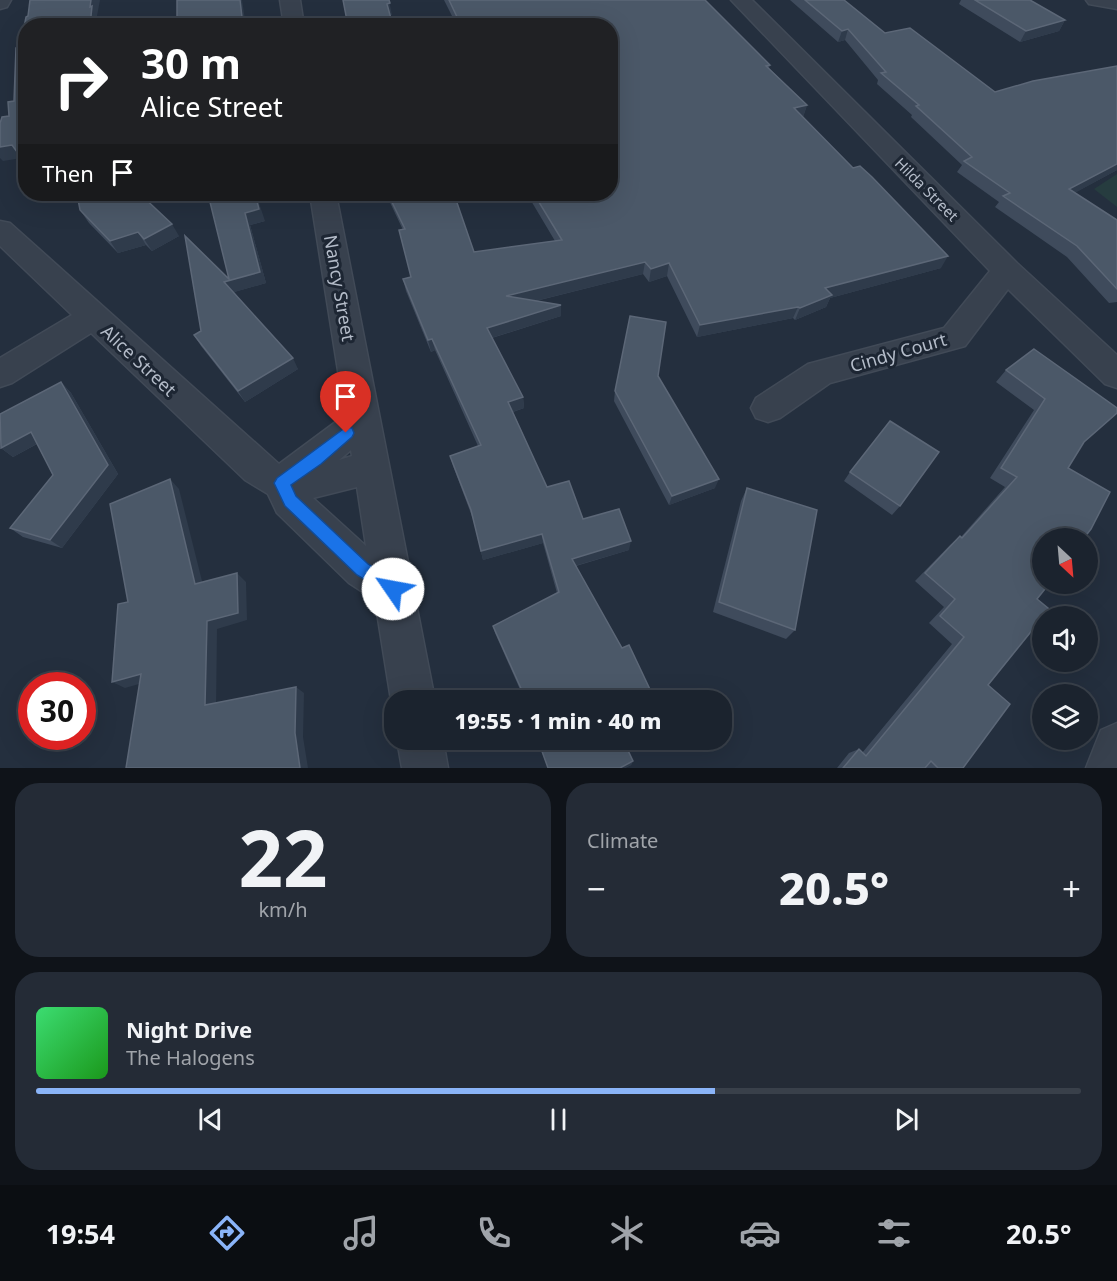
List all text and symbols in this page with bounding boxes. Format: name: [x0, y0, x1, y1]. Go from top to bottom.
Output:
text: 30 m: [141, 34, 241, 91]
icon: right: [42, 42, 120, 120]
text: Alice Street: [141, 88, 283, 125]
street label: Hilda Street: [891, 153, 964, 226]
icon: arrive: [106, 156, 139, 189]
text: Then: [42, 158, 94, 188]
street label: Nancy Street: [319, 233, 361, 344]
street label: Alice Street: [96, 319, 182, 401]
street label: Cindy Court: [847, 327, 950, 377]
pin: [320, 371, 371, 433]
icon: arrive: [329, 380, 362, 413]
north arrow: [1032, 528, 1098, 594]
map controls: [1032, 528, 1098, 750]
position arrow: [361, 557, 425, 621]
button: sound: [1032, 606, 1098, 672]
speed limit sign: 30: [18, 672, 96, 750]
button: layers: [1032, 684, 1098, 750]
text: 19:55 · 1 min · 40 m: [455, 705, 661, 735]
text: 22: [238, 804, 328, 910]
text: Climate: [587, 827, 658, 854]
text: 20.5°: [779, 857, 889, 918]
text: −: [587, 866, 606, 911]
text: +: [1062, 866, 1081, 911]
text: km/h: [258, 896, 308, 923]
text: Night Drive: [126, 1014, 252, 1044]
text: The Halogens: [126, 1044, 255, 1071]
icon: previous: [194, 1103, 227, 1136]
icon: pause: [542, 1103, 575, 1136]
icon: next: [890, 1103, 923, 1136]
icon: directions: [206, 1212, 248, 1254]
icon: music: [340, 1212, 382, 1254]
icon: phone: [473, 1212, 515, 1254]
icon: climate: [606, 1212, 648, 1254]
icon: car: [739, 1212, 781, 1254]
icon: filters: [873, 1212, 915, 1254]
text: 19:54: [46, 1215, 115, 1252]
text: 20.5°: [1006, 1215, 1071, 1252]

